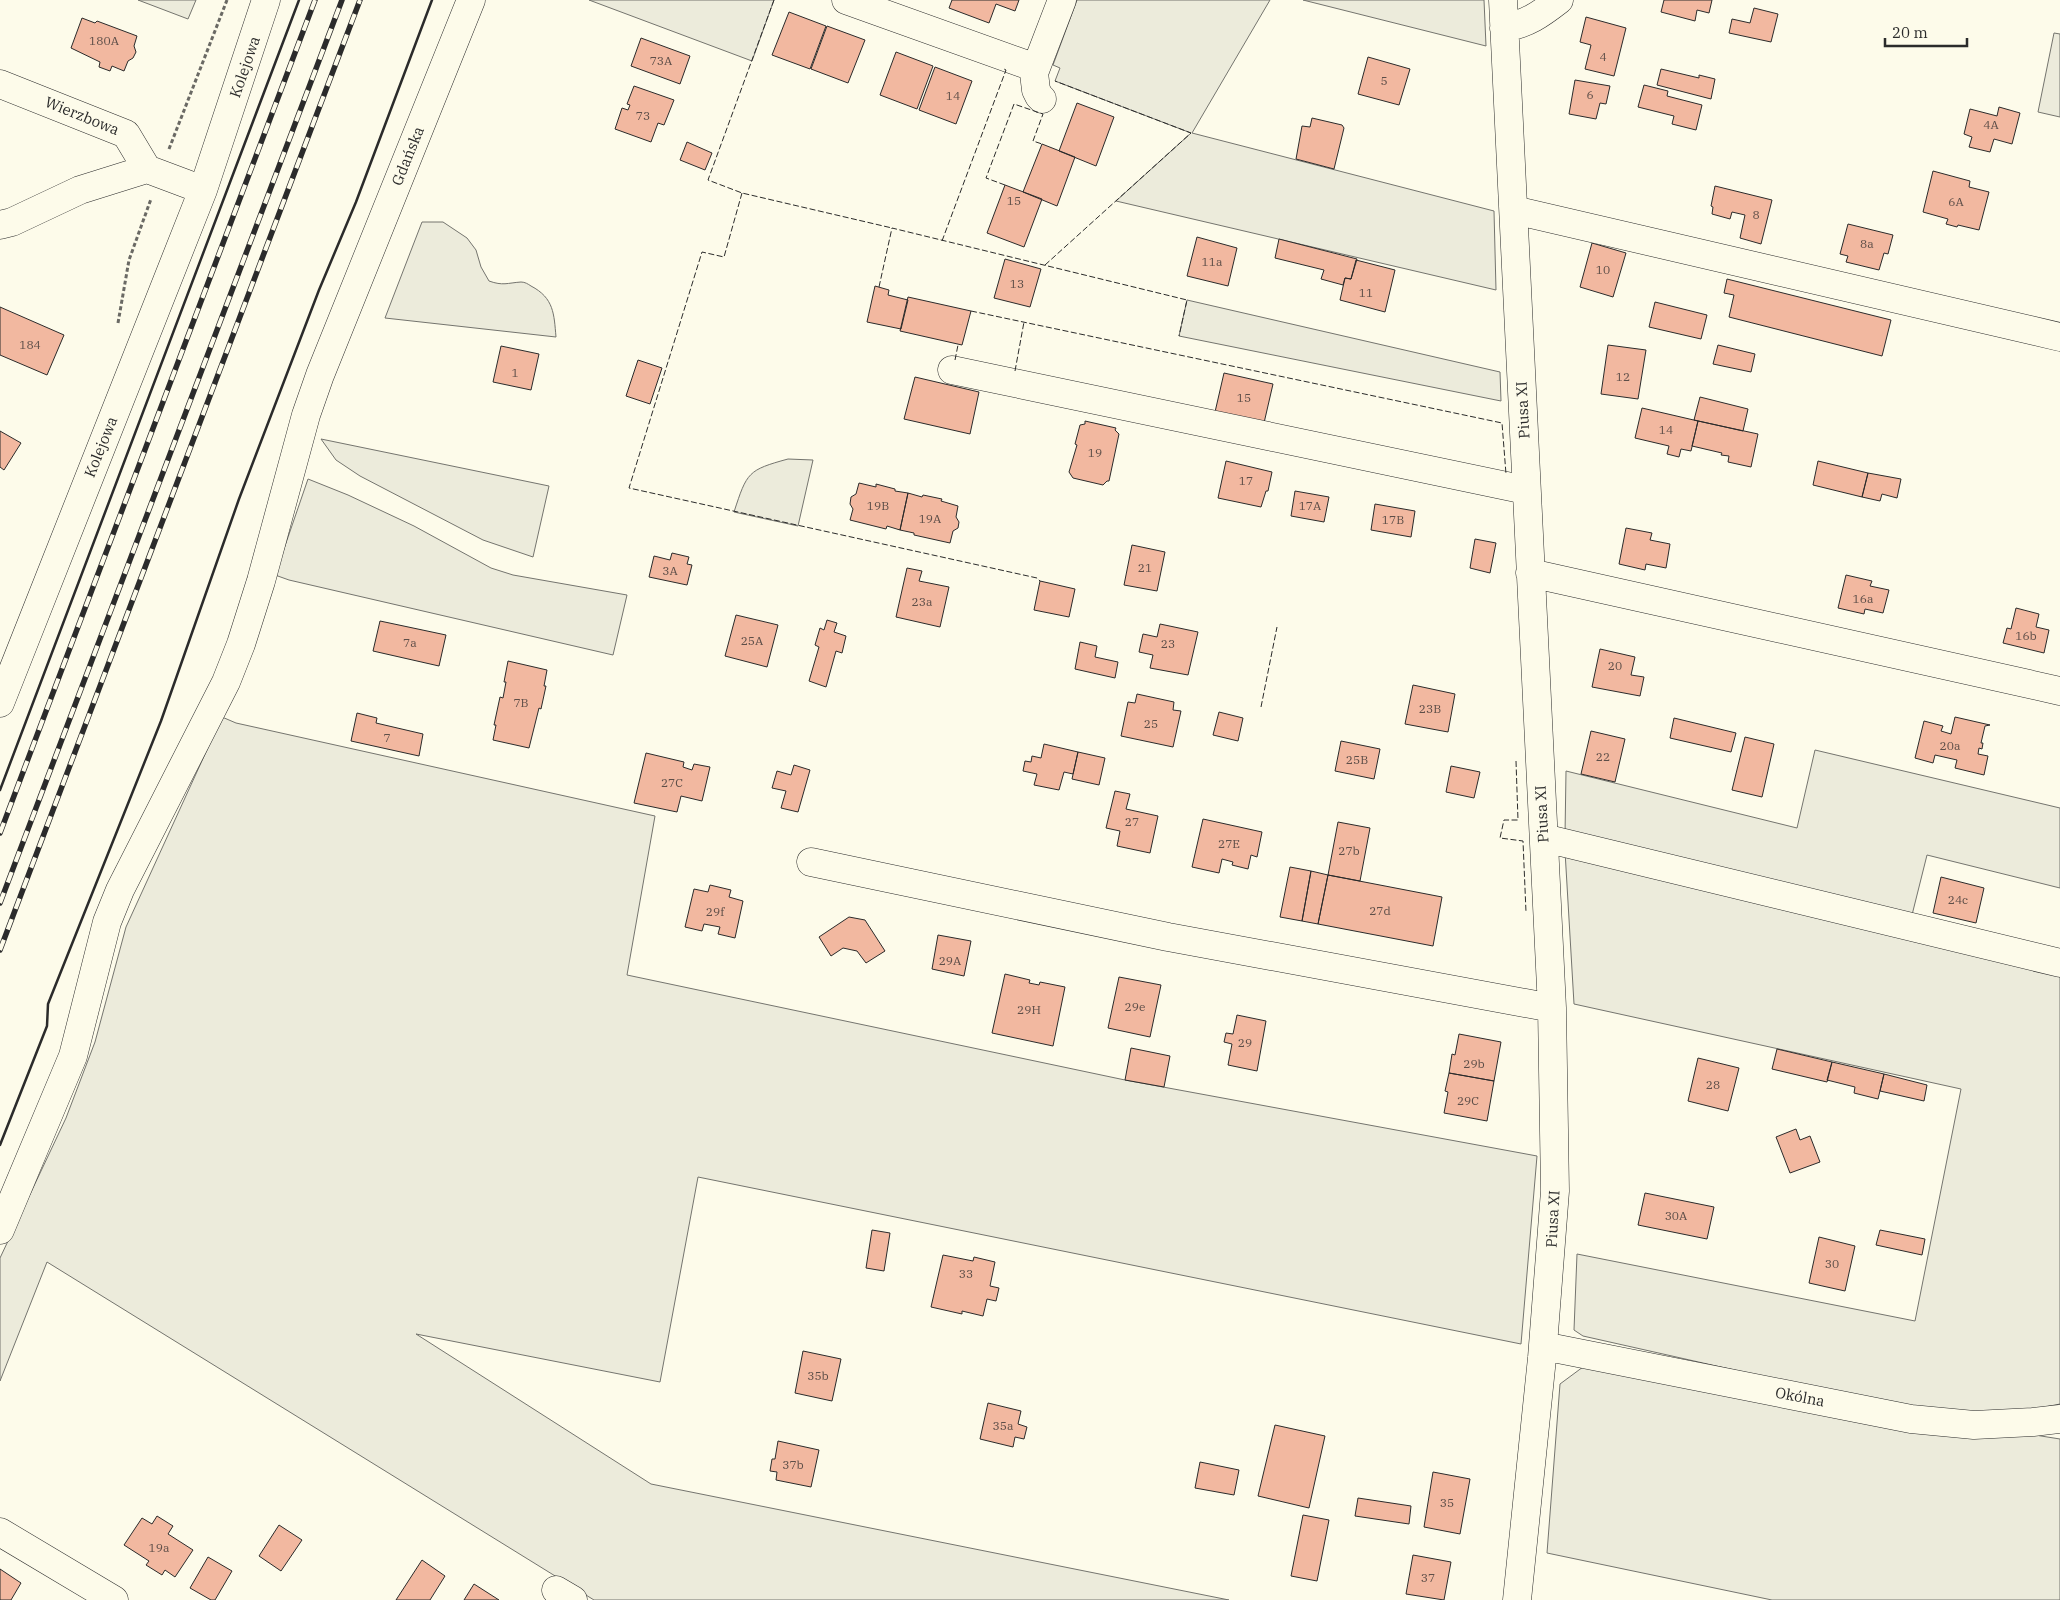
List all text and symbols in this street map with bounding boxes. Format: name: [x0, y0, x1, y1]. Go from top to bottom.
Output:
scale bar: [1885, 15, 1968, 47]
text: 20 m: [1892, 23, 1928, 42]
house number: 180A: [89, 33, 120, 48]
street label: Kolejowa: [225, 34, 264, 100]
house number: 4: [1599, 49, 1607, 64]
house number: 73A: [650, 53, 673, 68]
house number: 5: [1380, 73, 1388, 88]
house number: 6: [1586, 87, 1594, 102]
house number: 14: [946, 88, 960, 103]
street label: Wierzbowa: [42, 92, 122, 139]
house number: 73: [636, 108, 650, 123]
house number: 4A: [1983, 117, 1999, 132]
street label: Gdańska: [387, 123, 428, 188]
house number: 15: [1007, 193, 1021, 208]
house number: 6A: [1948, 194, 1964, 209]
house number: 8: [1752, 207, 1760, 222]
house number: 8a: [1860, 236, 1874, 251]
house number: 11a: [1202, 254, 1223, 269]
house number: 10: [1596, 262, 1610, 277]
house number: 13: [1010, 276, 1024, 291]
house number: 11: [1359, 285, 1373, 300]
house number: 184: [19, 337, 41, 352]
house number: 1: [511, 365, 519, 380]
house number: 12: [1616, 369, 1630, 384]
street label: Piusa XI: [1512, 381, 1533, 439]
house number: 15: [1237, 390, 1251, 405]
street label: Kolejowa: [80, 414, 121, 480]
house number: 14: [1659, 422, 1673, 437]
house number: 19: [1088, 445, 1102, 460]
house number: 17: [1239, 473, 1253, 488]
house number: 19B: [867, 498, 889, 513]
house number: 17A: [1299, 498, 1322, 513]
house number: 19A: [919, 511, 942, 526]
house number: 17B: [1382, 512, 1404, 527]
house number: 21: [1138, 560, 1152, 575]
house number: 3A: [662, 563, 678, 578]
house number: 16a: [1853, 591, 1874, 606]
house number: 23a: [912, 594, 933, 609]
house number: 16b: [2015, 628, 2037, 643]
house number: 25A: [741, 633, 764, 648]
house number: 7a: [403, 635, 417, 650]
house number: 23: [1161, 636, 1175, 651]
house number: 20: [1608, 658, 1622, 673]
house number: 7B: [513, 695, 529, 710]
house number: 23B: [1419, 701, 1441, 716]
house number: 25: [1144, 716, 1158, 731]
house number: 7: [383, 730, 391, 745]
house number: 20a: [1940, 738, 1961, 753]
house number: 22: [1596, 749, 1610, 764]
house number: 25B: [1346, 752, 1368, 767]
house number: 27C: [661, 775, 683, 790]
street label: Piusa XI: [1531, 785, 1552, 843]
house number: 27: [1125, 814, 1139, 829]
house number: 27E: [1218, 836, 1240, 851]
house number: 27b: [1338, 843, 1360, 858]
house number: 24c: [1948, 892, 1968, 907]
house number: 27d: [1369, 903, 1391, 918]
house number: 29f: [706, 904, 725, 919]
house number: 29A: [939, 953, 962, 968]
house number: 29e: [1125, 999, 1145, 1014]
house number: 29H: [1017, 1002, 1041, 1017]
house number: 29: [1238, 1035, 1252, 1050]
house number: 29b: [1463, 1056, 1485, 1071]
house number: 28: [1706, 1077, 1720, 1092]
house number: 29C: [1457, 1093, 1479, 1108]
street label: Piusa XI: [1542, 1190, 1563, 1248]
house number: 30A: [1665, 1208, 1688, 1223]
house number: 30: [1825, 1256, 1839, 1271]
house number: 33: [959, 1266, 973, 1281]
house number: 35b: [807, 1368, 829, 1383]
street label: Okólna: [1774, 1382, 1826, 1411]
house number: 35a: [993, 1418, 1014, 1433]
house number: 37b: [782, 1457, 804, 1472]
house number: 35: [1440, 1495, 1454, 1510]
house number: 19a: [149, 1540, 170, 1555]
house number: 37: [1421, 1570, 1435, 1585]

